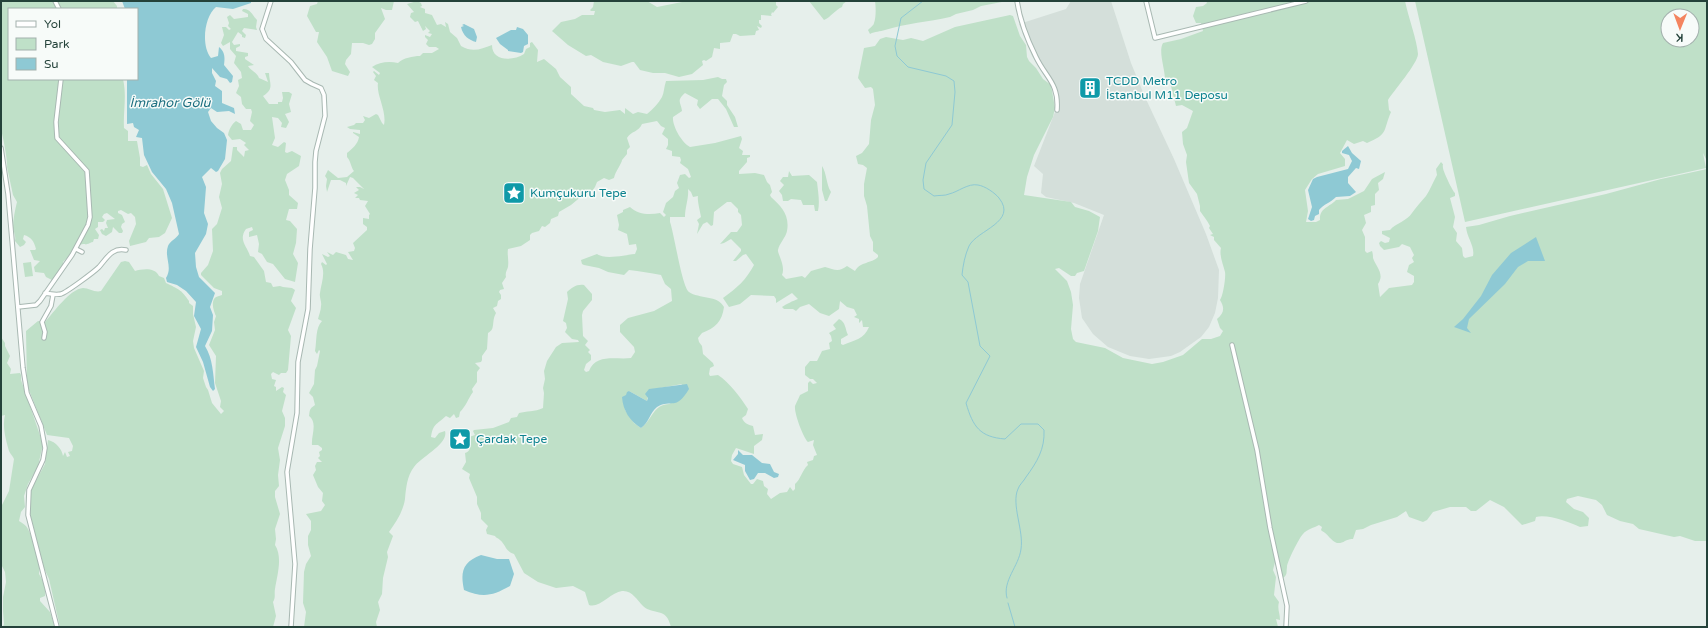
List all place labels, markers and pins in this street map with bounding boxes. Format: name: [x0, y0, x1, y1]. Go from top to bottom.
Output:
place label: TCDD Metro İstanbul M11 Deposu: [1106, 74, 1228, 102]
building icon: TCDD Metro İstanbul M11 Deposu: [1077, 75, 1103, 101]
place icon: Kumçukuru Tepe: [501, 180, 527, 206]
place label: Kumçukuru Tepe: [530, 186, 627, 200]
place icon: Çardak Tepe: [447, 426, 473, 452]
place label: Çardak Tepe: [476, 432, 547, 446]

